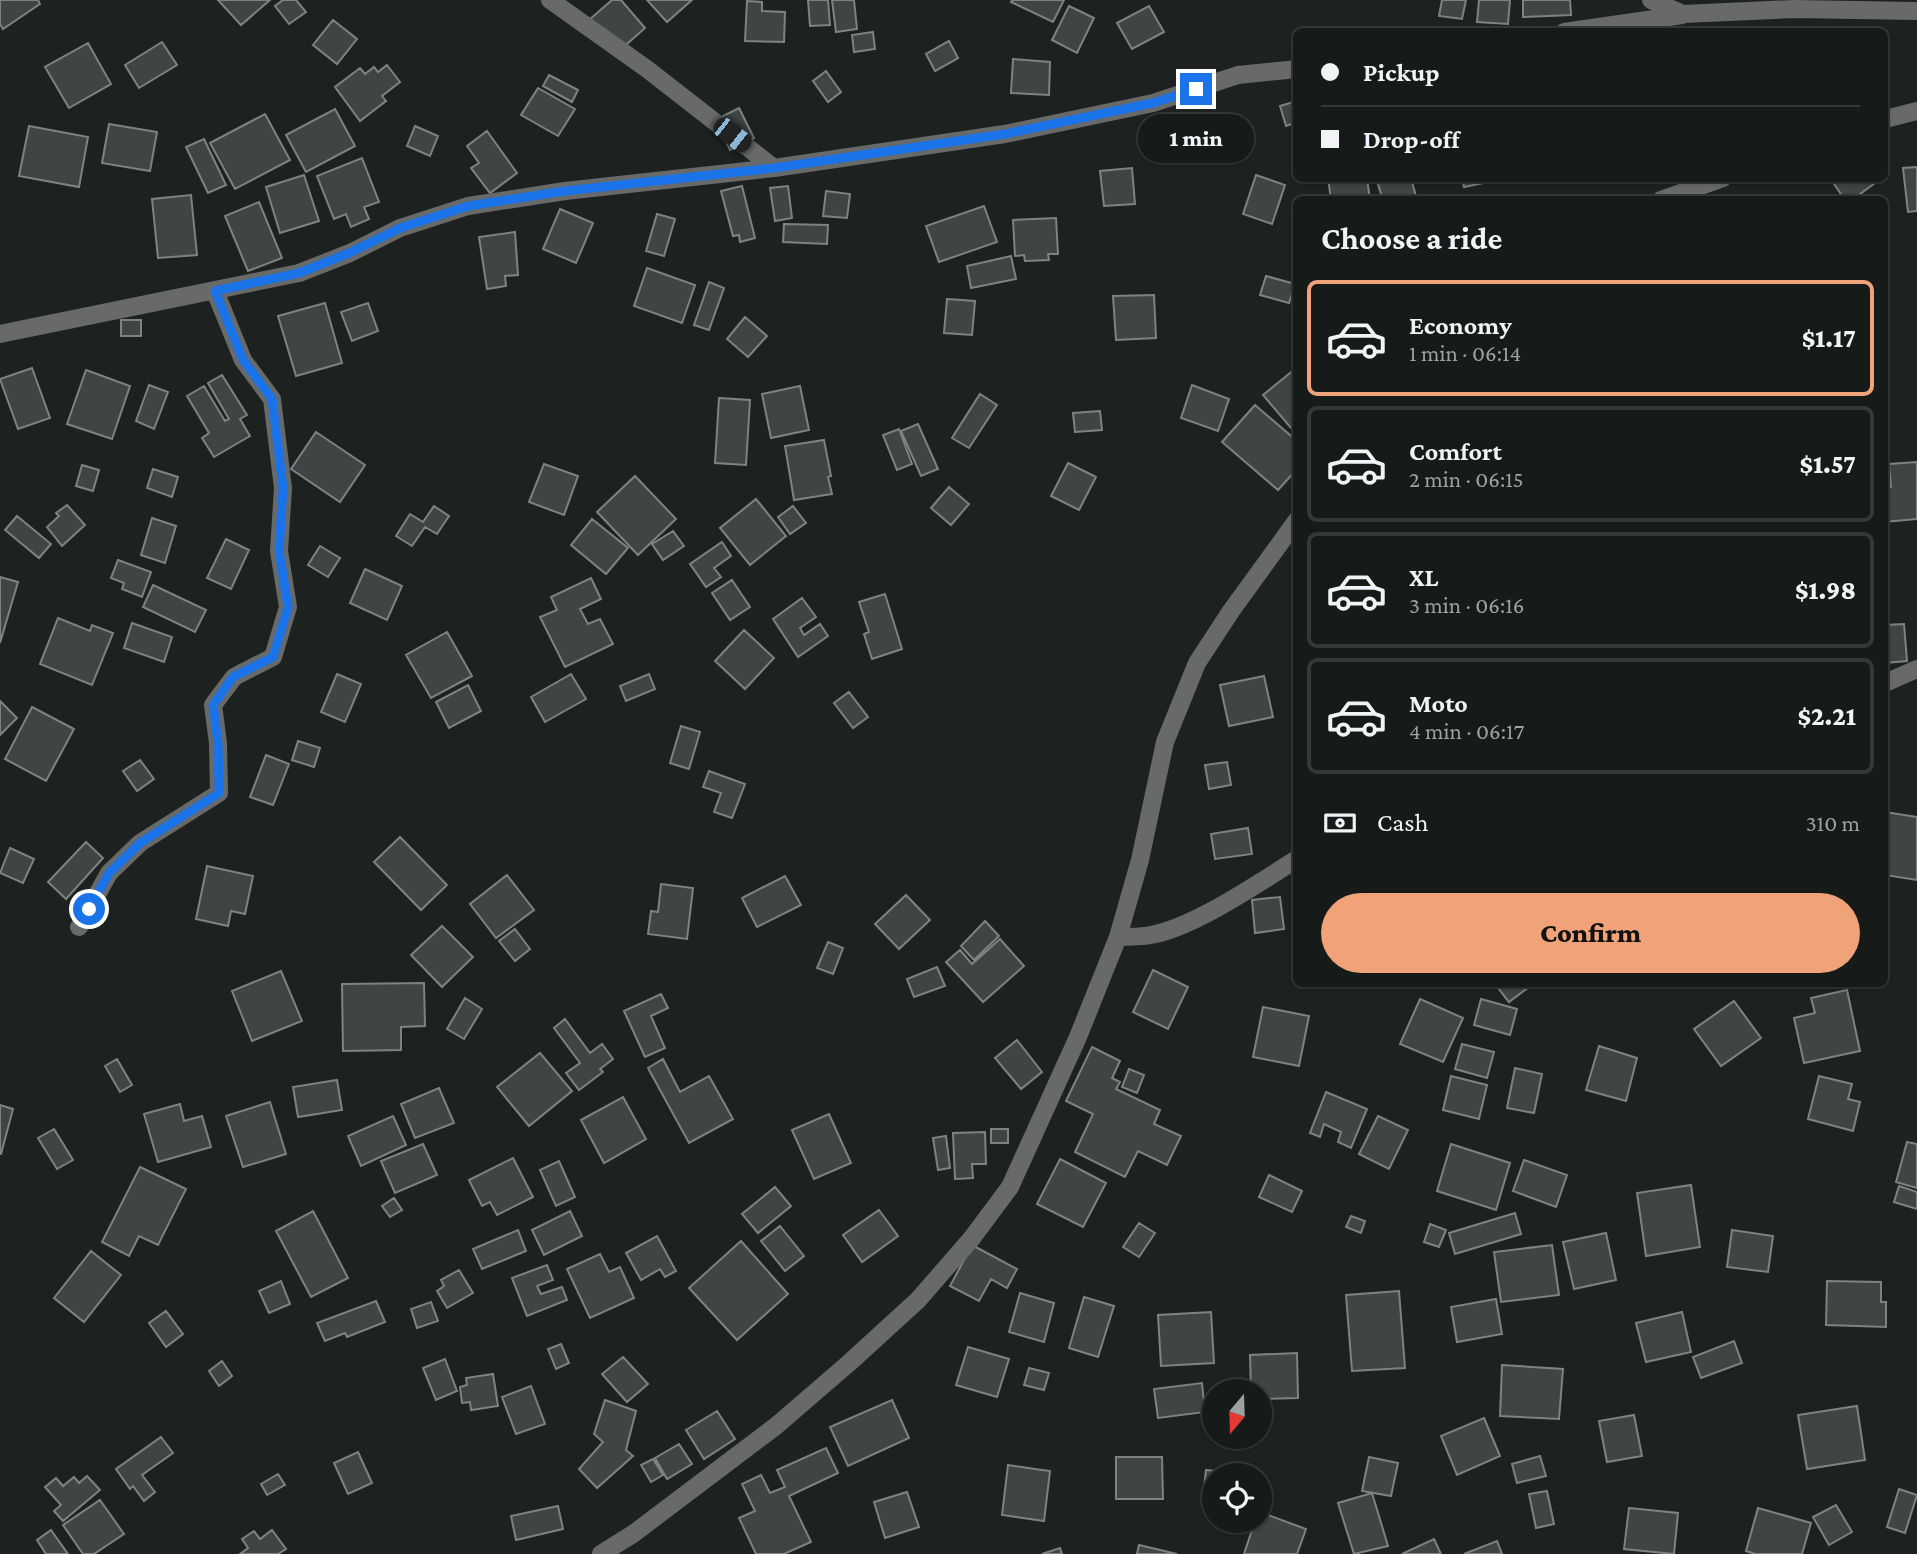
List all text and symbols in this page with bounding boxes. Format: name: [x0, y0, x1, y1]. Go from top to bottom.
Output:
text: Pickup: [1363, 58, 1440, 87]
route end: [1180, 73, 1212, 105]
car: [709, 114, 756, 156]
callout: 1 min: [1138, 114, 1254, 162]
text: 1 min: [1169, 125, 1223, 151]
text: Drop-off: [1363, 125, 1460, 154]
text: Choose a ride: [1321, 220, 1502, 256]
icon: car: [1325, 307, 1388, 370]
text: Economy: [1409, 311, 1512, 340]
text: $1.17: [1802, 324, 1856, 353]
text: 1 min · 06:14: [1409, 340, 1521, 366]
icon: car: [1325, 433, 1388, 496]
text: Comfort: [1409, 437, 1502, 466]
text: $1.57: [1799, 450, 1856, 479]
text: 2 min · 06:15: [1409, 466, 1524, 492]
icon: car: [1325, 559, 1388, 622]
text: XL: [1409, 563, 1438, 592]
text: $1.98: [1795, 576, 1856, 605]
text: 3 min · 06:16: [1409, 592, 1525, 618]
icon: car: [1325, 685, 1388, 748]
text: Moto: [1409, 689, 1468, 718]
text: $2.21: [1797, 702, 1856, 731]
text: 4 min · 06:17: [1409, 718, 1524, 744]
icon: cash: [1321, 804, 1359, 842]
text: Cash: [1377, 808, 1428, 837]
text: 310 m: [1806, 810, 1860, 836]
route start: [73, 893, 105, 925]
button: Confirm: [1321, 893, 1860, 973]
north arrow: [1202, 1379, 1272, 1449]
map controls: [1202, 1379, 1272, 1533]
button: locate: [1202, 1463, 1272, 1533]

